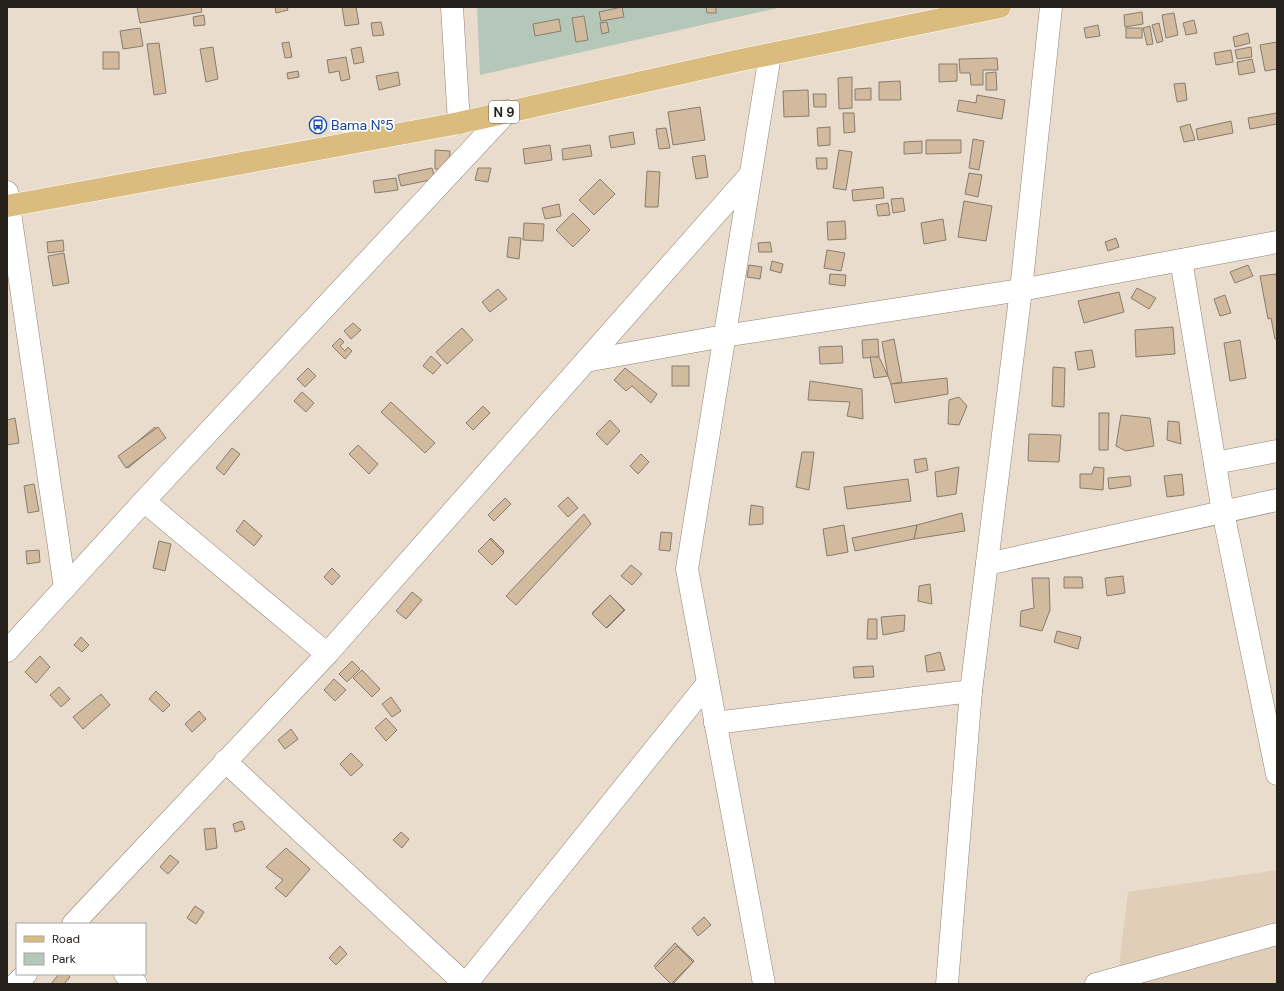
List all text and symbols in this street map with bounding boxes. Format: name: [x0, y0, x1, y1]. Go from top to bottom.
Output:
road number: N 9: [489, 101, 519, 123]
bus stop icon: Bama N°5: [308, 115, 328, 135]
place label: Bama N°5: [331, 116, 394, 134]
legend: [16, 923, 146, 975]
text: Road: [52, 931, 80, 947]
text: Park: [52, 951, 76, 967]

